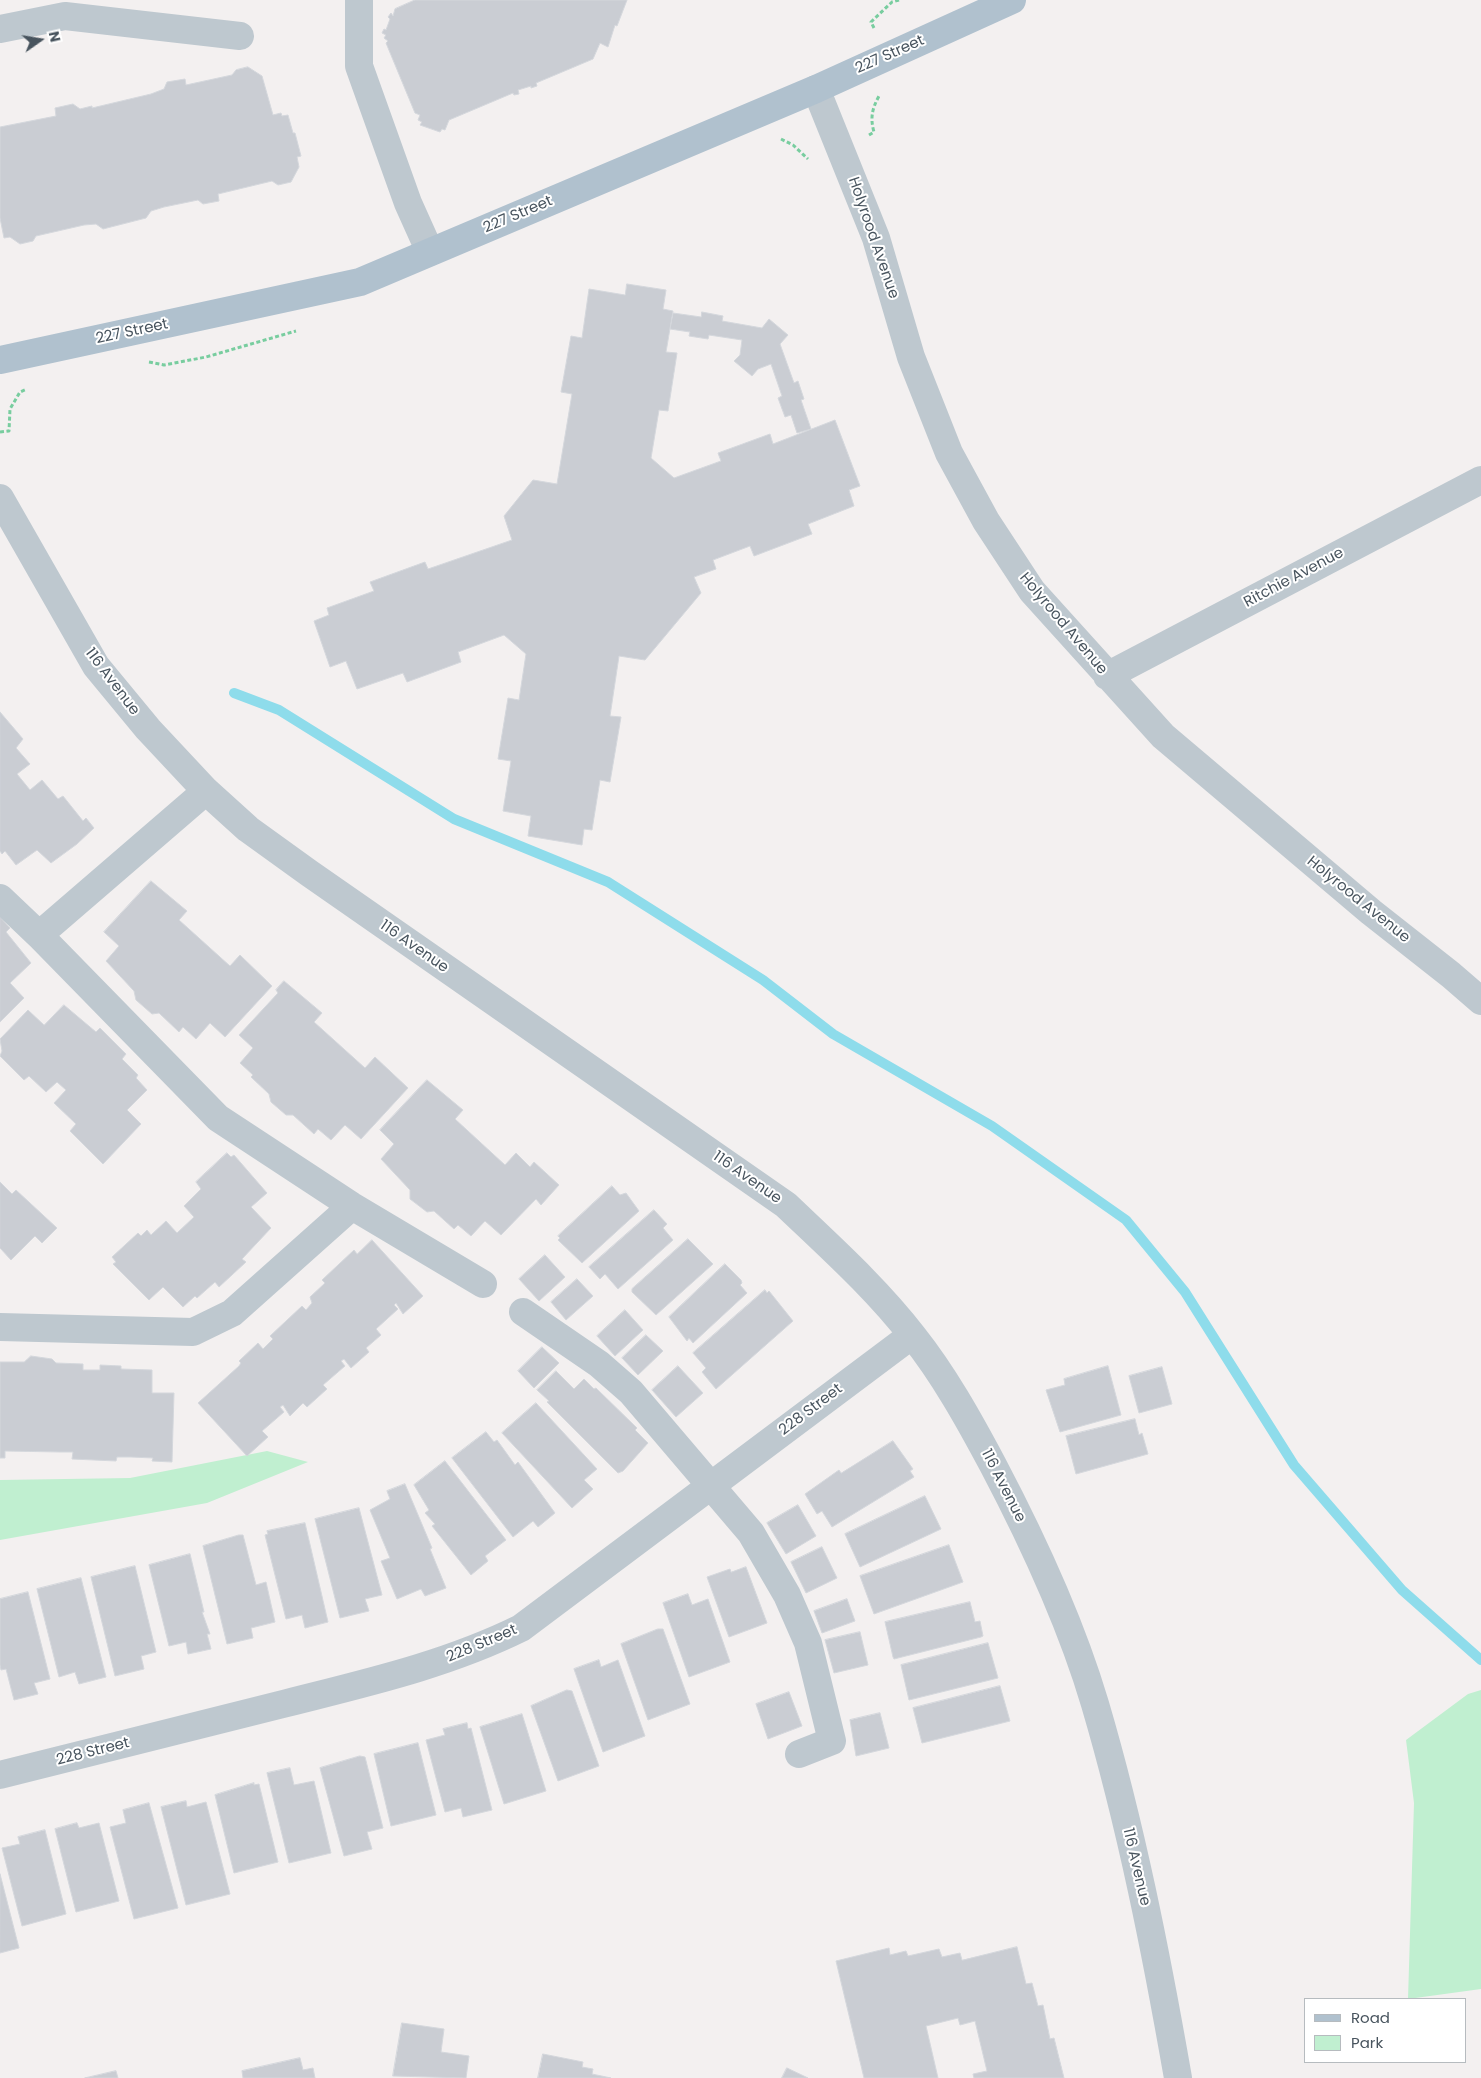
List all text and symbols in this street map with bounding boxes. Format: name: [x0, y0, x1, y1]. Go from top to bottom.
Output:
north arrow: [15, 15, 65, 65]
text: N: [44, 29, 66, 44]
street label: 227 Street: [853, 32, 927, 78]
street label: Holyrood Avenue: [844, 175, 902, 301]
street label: 227 Street: [481, 192, 555, 238]
street label: 227 Street: [94, 316, 170, 348]
street label: Ritchie Avenue: [1241, 544, 1347, 612]
street label: Holyrood Avenue: [1015, 569, 1111, 679]
street label: 116 Avenue: [81, 645, 143, 719]
street label: Holyrood Avenue: [1303, 853, 1413, 947]
street label: 116 Avenue: [376, 917, 452, 977]
street label: 116 Avenue: [709, 1148, 785, 1208]
street label: 228 Street: [776, 1380, 846, 1440]
street label: 116 Avenue: [977, 1447, 1029, 1525]
street label: 228 Street: [444, 1621, 520, 1667]
street label: 228 Street: [55, 1734, 131, 1770]
street label: 116 Avenue: [1118, 1826, 1154, 1908]
legend: [1304, 1998, 1466, 2063]
text: Road: [1351, 2007, 1390, 2028]
text: Park: [1351, 2032, 1383, 2053]

